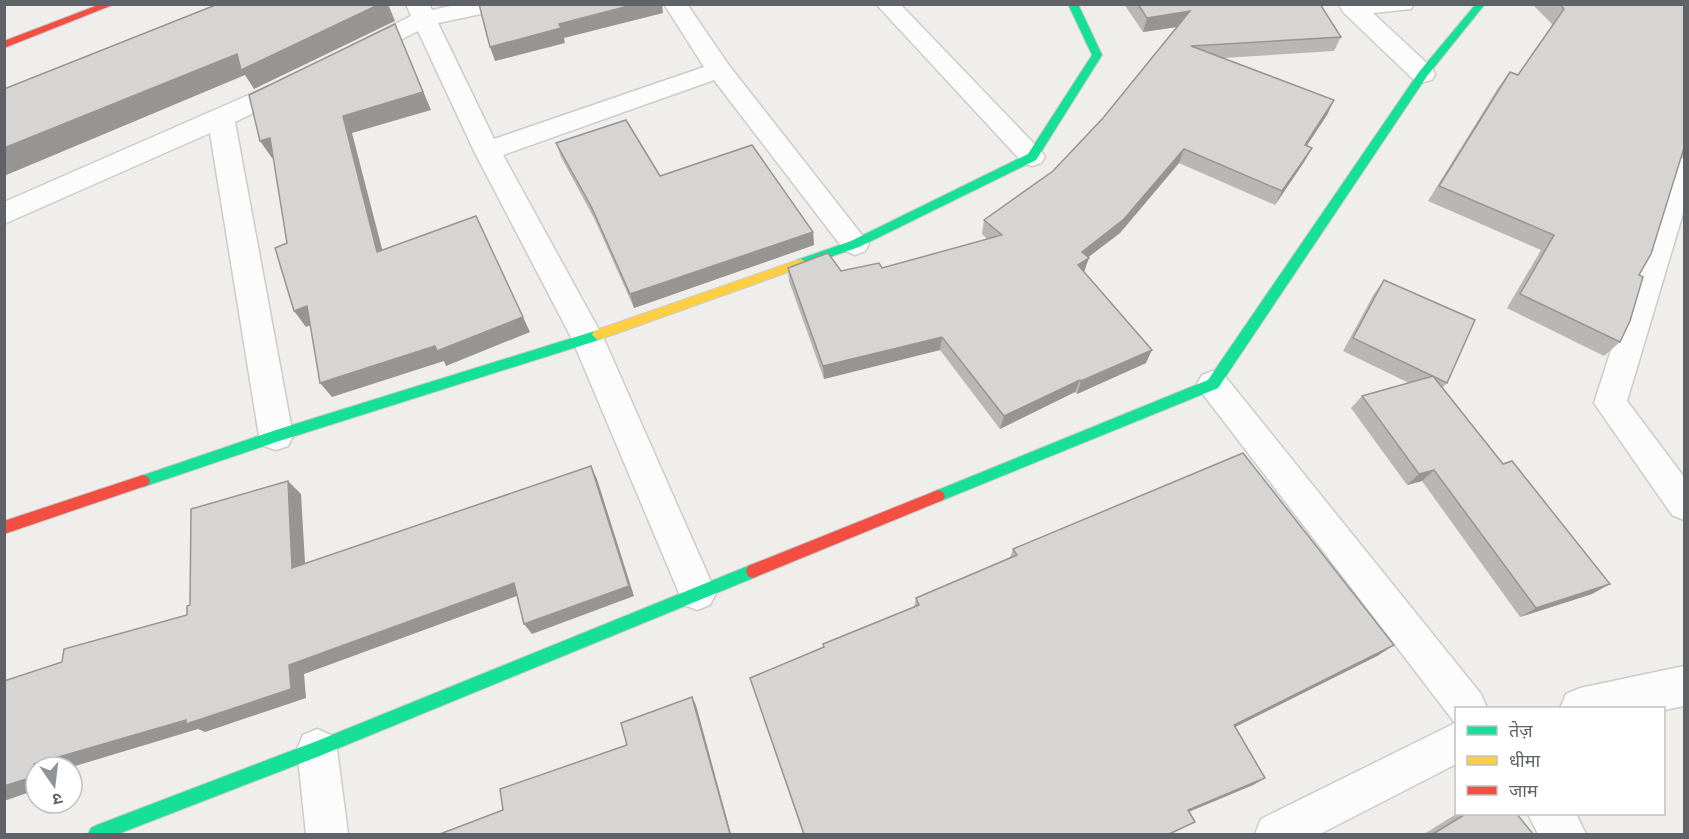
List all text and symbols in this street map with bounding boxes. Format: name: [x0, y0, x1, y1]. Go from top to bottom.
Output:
legend: [1455, 707, 1665, 815]
text: तेज़: [1509, 719, 1533, 743]
text: धीमा: [1509, 749, 1540, 773]
north arrow: [24, 755, 84, 815]
text: जाम: [1509, 779, 1539, 803]
text: उ: [50, 787, 65, 811]

